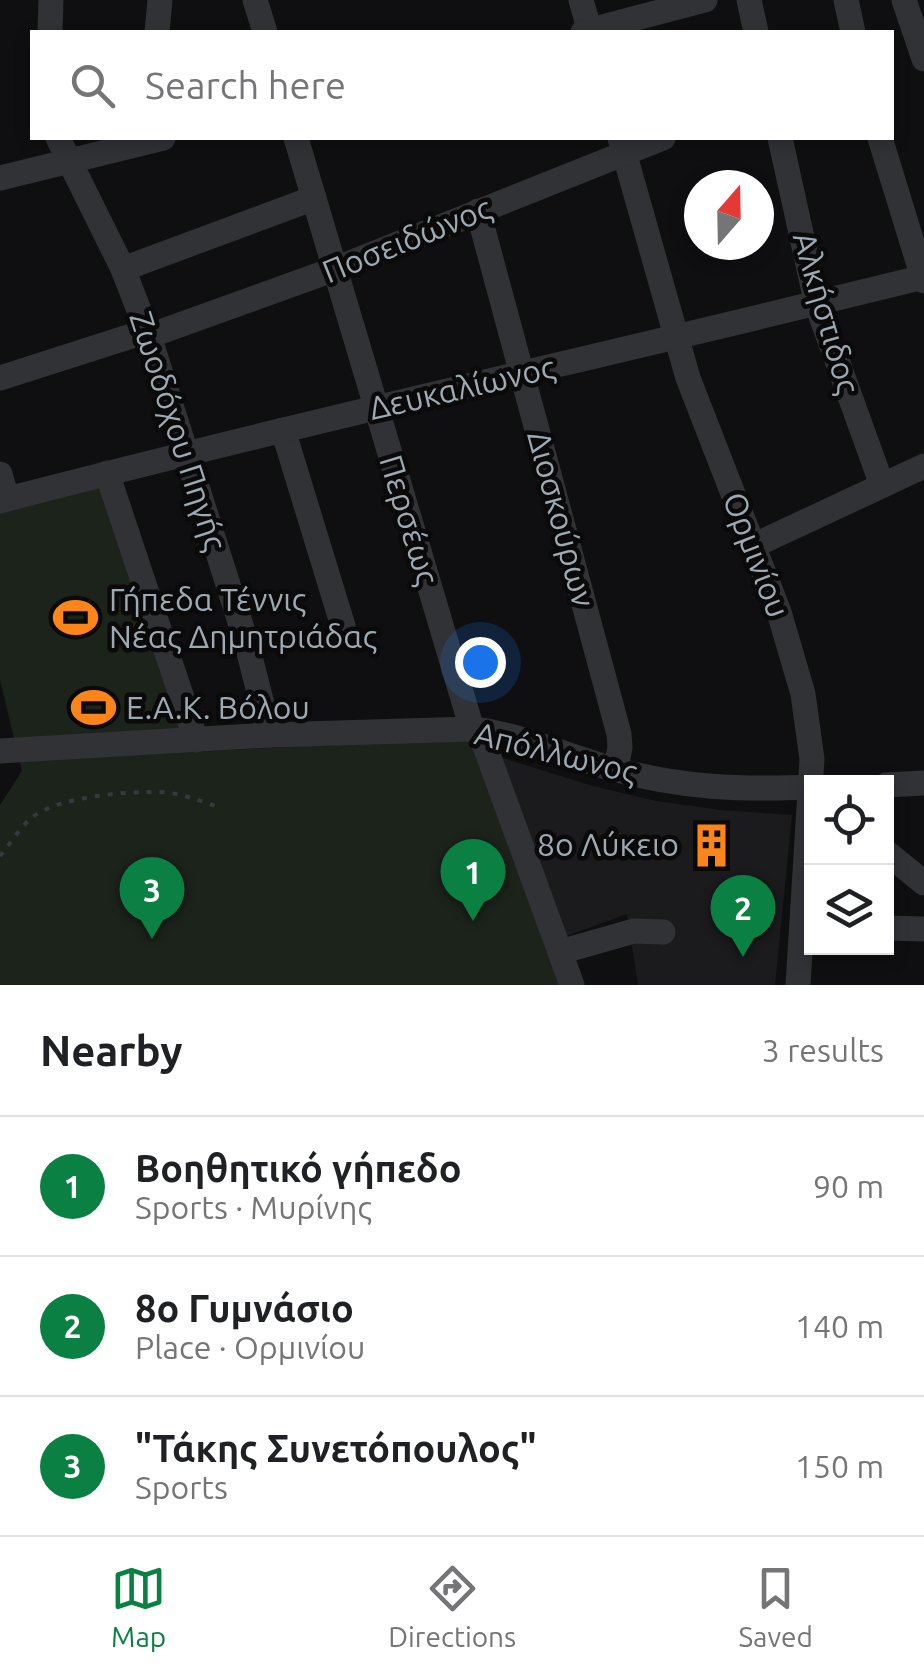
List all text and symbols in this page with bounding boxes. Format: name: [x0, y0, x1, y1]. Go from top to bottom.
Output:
search box: [30, 30, 894, 140]
icon: search: [65, 58, 120, 113]
text: Search here: [145, 64, 346, 106]
north arrow: [684, 170, 774, 260]
street label: Ποσειδώνος: [317, 189, 497, 290]
street label: Αλκήστιδος: [786, 228, 867, 398]
street label: Ζωοδόχου Πηγής: [122, 307, 235, 555]
street label: Δευκαλίωνος: [365, 348, 559, 427]
street label: Διοσκούρων: [521, 427, 603, 611]
street label: Περσέως: [372, 450, 447, 589]
street label: Ορμινίου: [717, 487, 797, 622]
place label: Γήπεδα Τέννις Νέας Δημητριάδας: [109, 581, 377, 655]
sports icon: Γήπεδα Τέννις Νέας Δημητριάδας: [52, 594, 100, 642]
your location: [455, 637, 506, 688]
sports icon: Ε.Α.Κ. Βόλου: [69, 684, 117, 732]
place label: Ε.Α.Κ. Βόλου: [126, 689, 310, 725]
street label: Απόλλωνος: [471, 714, 641, 791]
map controls: [804, 775, 894, 955]
button: locate: [804, 775, 894, 865]
building icon: 8ο Λύκειο: [688, 821, 736, 869]
place label: 8ο Λύκειο: [537, 826, 679, 862]
pin: 1: [440, 838, 506, 921]
pin: 3: [120, 856, 184, 939]
button: layers: [804, 865, 894, 955]
pin: 2: [710, 874, 776, 957]
text: Nearby: [40, 1027, 183, 1074]
text: 3 results: [762, 1032, 884, 1068]
text: Βοηθητικό γήπεδο: [135, 1147, 462, 1189]
text: 1: [63, 1168, 82, 1204]
text: 90 m: [813, 1168, 884, 1204]
text: Sports · Μυρίνης: [135, 1189, 372, 1225]
text: 8ο Γυμνάσιο: [135, 1287, 354, 1329]
text: 2: [63, 1308, 82, 1344]
text: 140 m: [795, 1308, 884, 1344]
text: Place · Ορμινίου: [135, 1329, 365, 1365]
text: "Τάκης Συνετόπουλος": [135, 1427, 537, 1469]
text: 3: [63, 1448, 82, 1484]
text: 150 m: [795, 1448, 884, 1484]
text: Sports: [135, 1469, 228, 1505]
tab: Map: [111, 1561, 166, 1652]
tab: Directions: [388, 1561, 516, 1652]
tab: Saved: [738, 1561, 813, 1652]

